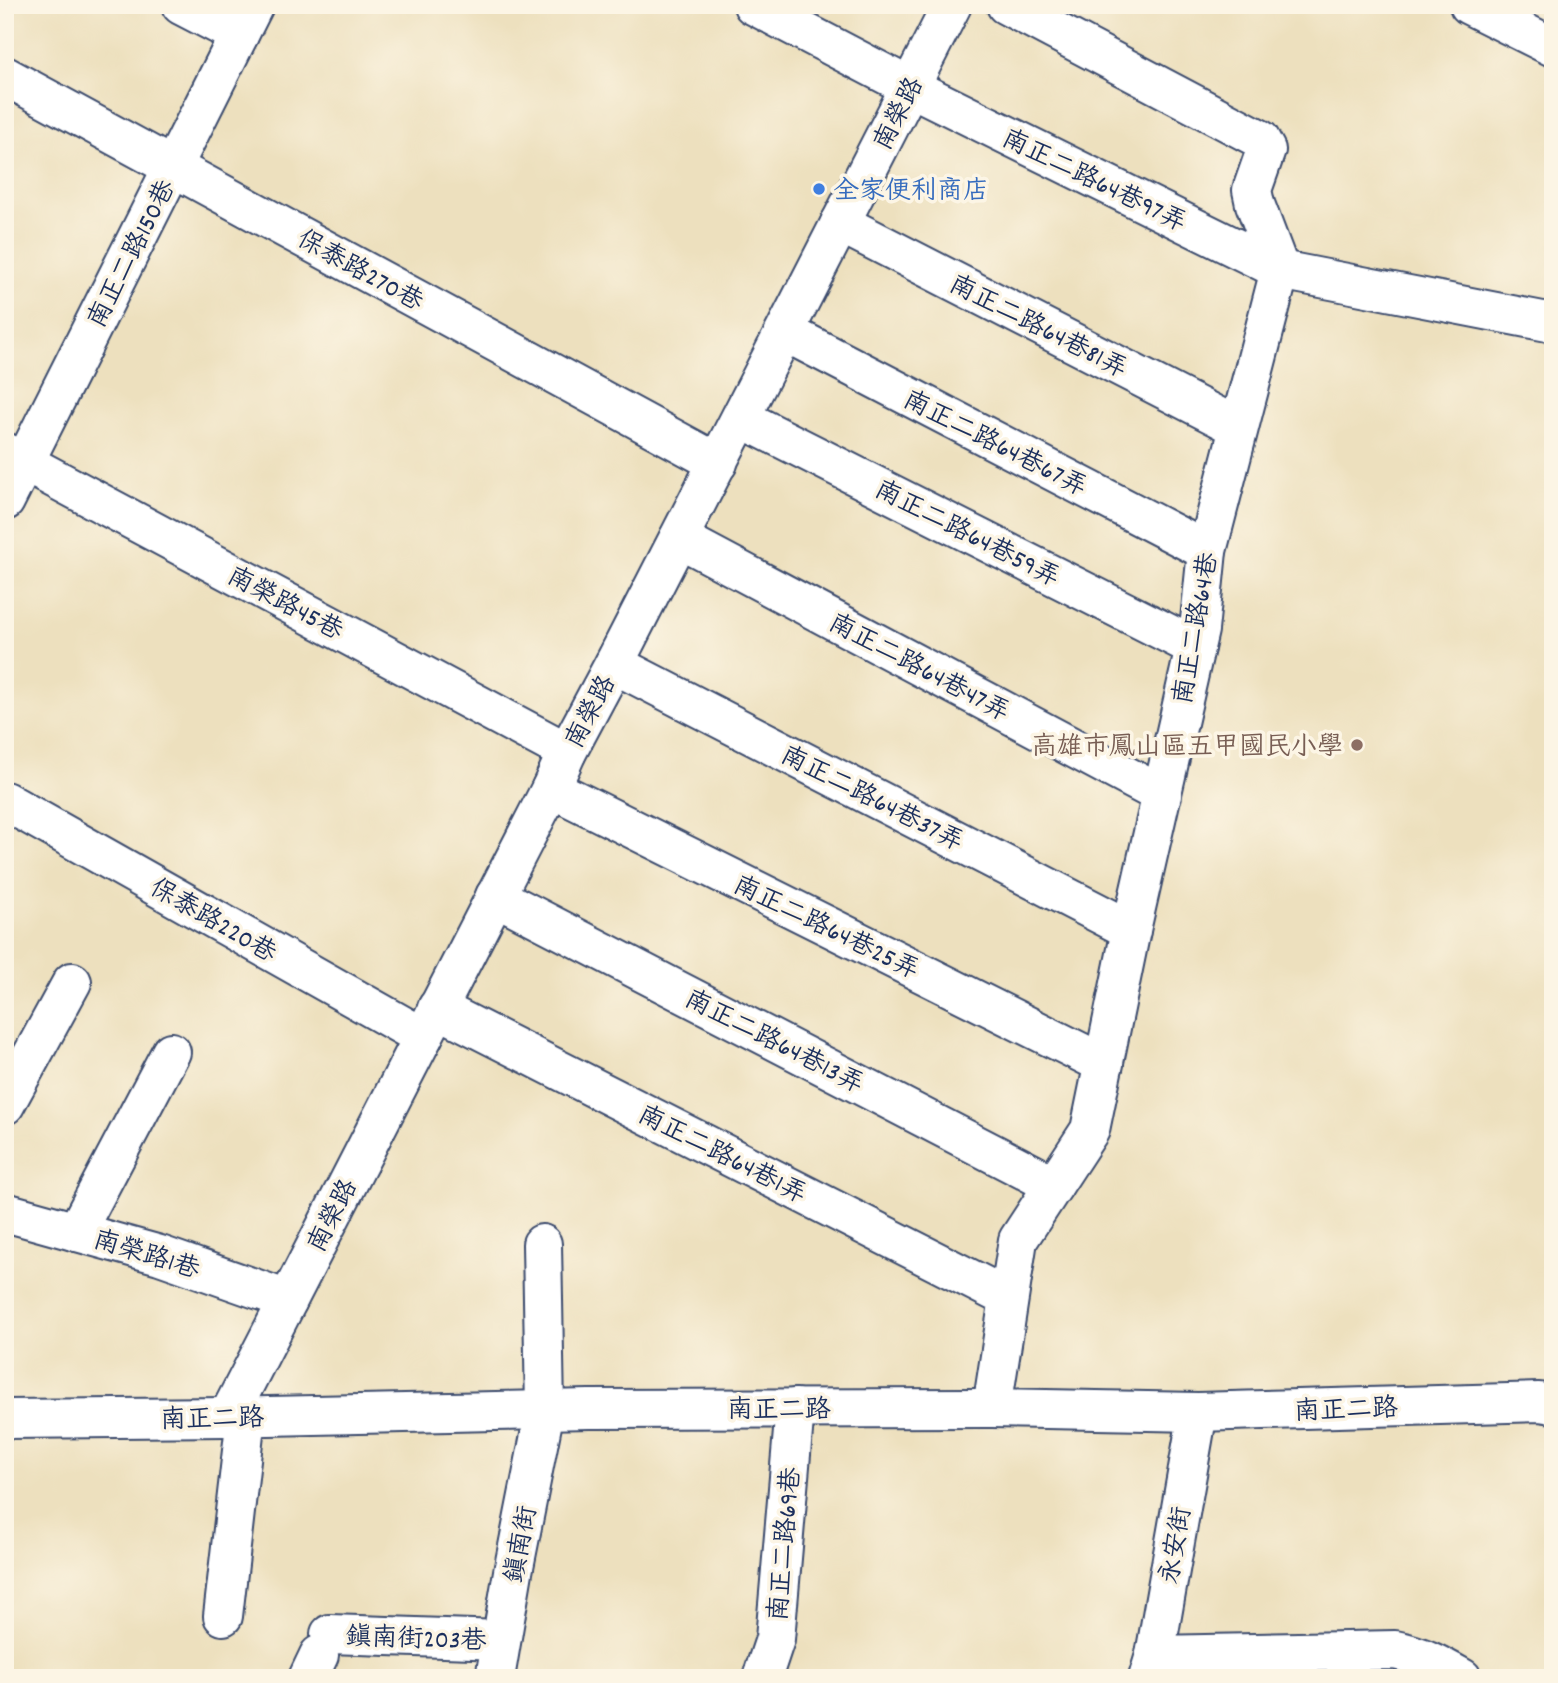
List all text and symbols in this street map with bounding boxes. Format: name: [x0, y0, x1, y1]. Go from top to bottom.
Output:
street label: 南榮路: [866, 71, 934, 158]
street label: 南正二路64巷97弄: [995, 121, 1192, 243]
street label: 南正二路150巷: [80, 174, 186, 335]
place label: 全家便利商店: [833, 174, 989, 211]
marker: 全家便利商店: [811, 181, 827, 197]
street label: 保泰路270巷: [289, 222, 429, 322]
street label: 南正二路64巷81弄: [942, 267, 1133, 389]
street label: 南正二路64巷67弄: [896, 383, 1093, 508]
street label: 南正二路64巷59弄: [867, 472, 1065, 598]
street label: 南正二路64巷: [1166, 550, 1229, 707]
street label: 南榮路45巷: [220, 559, 349, 651]
street label: 南正二路64巷47弄: [821, 606, 1015, 732]
street label: 南榮路: [557, 670, 627, 756]
place label: 高雄市鳳山區五甲國民小學: [1031, 730, 1343, 767]
marker: 高雄市鳳山區五甲國民小學: [1349, 737, 1365, 753]
street label: 南正二路64巷37弄: [773, 738, 969, 862]
street label: 南正二路64巷25弄: [726, 868, 925, 990]
street label: 保泰路220巷: [142, 871, 283, 973]
street label: 南正二路64巷13弄: [677, 982, 869, 1104]
street label: 南正二路64巷1弄: [630, 1098, 812, 1215]
street label: 南榮路: [300, 1173, 368, 1260]
street label: 南榮路1巷: [88, 1223, 204, 1290]
street label: 南正二路: [1294, 1391, 1399, 1432]
street label: 南正二路: [727, 1393, 831, 1430]
street label: 南正二路: [160, 1401, 264, 1440]
street label: 南正二路69巷: [761, 1466, 812, 1623]
street label: 鎮南街: [497, 1503, 548, 1586]
street label: 永安街: [1152, 1504, 1202, 1587]
street label: 鎮南街203巷: [345, 1620, 487, 1661]

